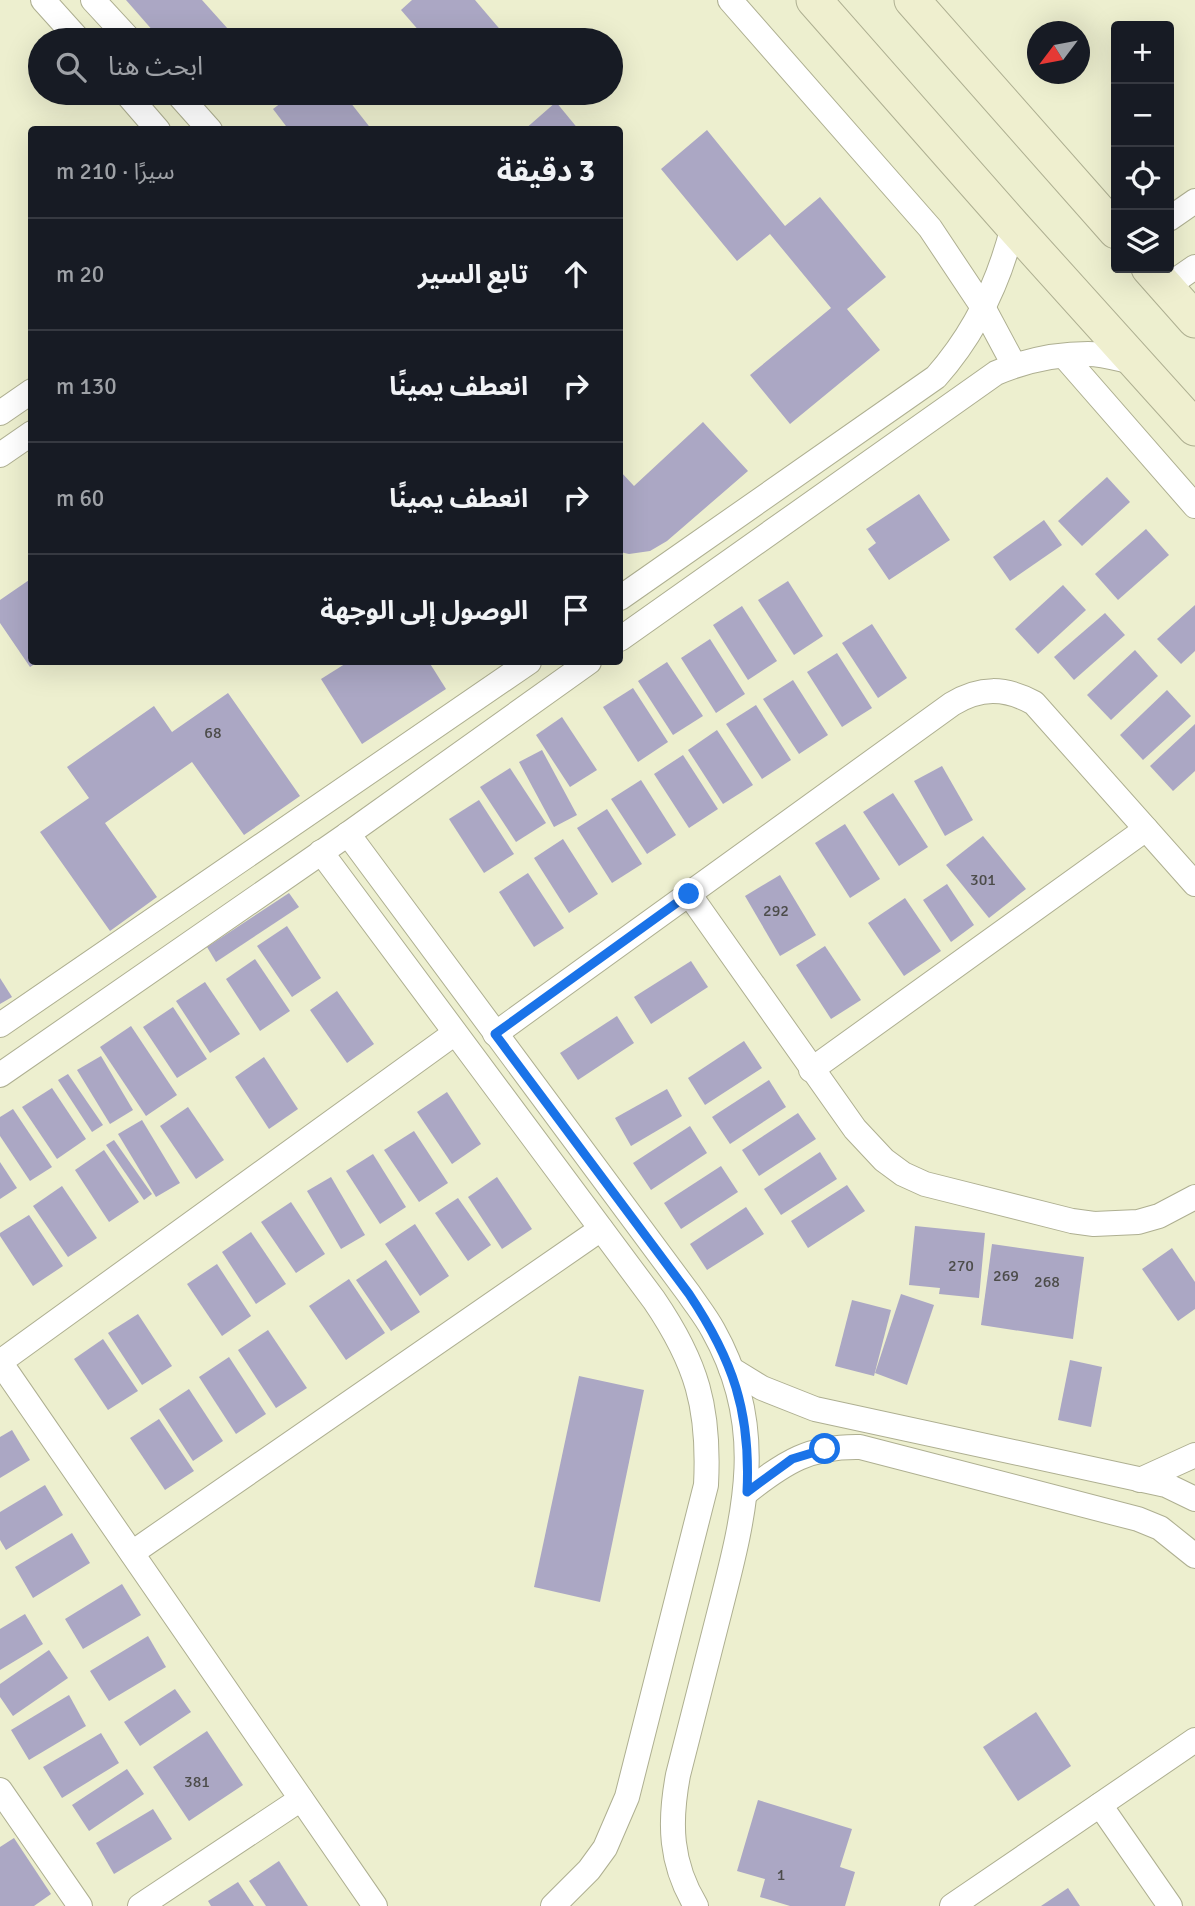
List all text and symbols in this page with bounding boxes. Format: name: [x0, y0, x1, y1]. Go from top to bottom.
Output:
north arrow: [1027, 21, 1090, 84]
map controls: [1111, 21, 1174, 273]
button: +: [1111, 21, 1174, 84]
search box: [28, 28, 623, 105]
icon: search: [52, 48, 90, 86]
text: ابحث هنا: [108, 51, 203, 83]
button: −: [1111, 84, 1174, 147]
button: locate: [1111, 147, 1174, 210]
text: 3 دقيقة: [497, 153, 595, 190]
text: سيرًا · 210 m: [56, 157, 174, 186]
button: layers: [1111, 210, 1174, 273]
icon: ahead: [557, 255, 595, 293]
text: تابع السير: [418, 259, 528, 291]
text: 20 m: [56, 260, 104, 289]
icon: right: [557, 367, 595, 405]
text: انعطف يمينًا: [389, 371, 528, 403]
text: 130 m: [56, 372, 117, 401]
icon: right: [557, 479, 595, 517]
text: انعطف يمينًا: [389, 483, 528, 515]
text: 60 m: [56, 484, 104, 513]
icon: arrive: [557, 591, 595, 629]
text: الوصول إلى الوجهة: [320, 595, 528, 627]
house number: 68: [204, 723, 222, 743]
house number: 301: [970, 870, 996, 890]
route end: [673, 878, 704, 909]
house number: 292: [763, 901, 789, 921]
house number: 270: [948, 1256, 974, 1276]
house number: 269: [993, 1266, 1019, 1286]
house number: 268: [1034, 1272, 1060, 1292]
route start: [809, 1433, 840, 1464]
house number: 381: [184, 1772, 210, 1792]
house number: 1: [777, 1865, 785, 1885]

